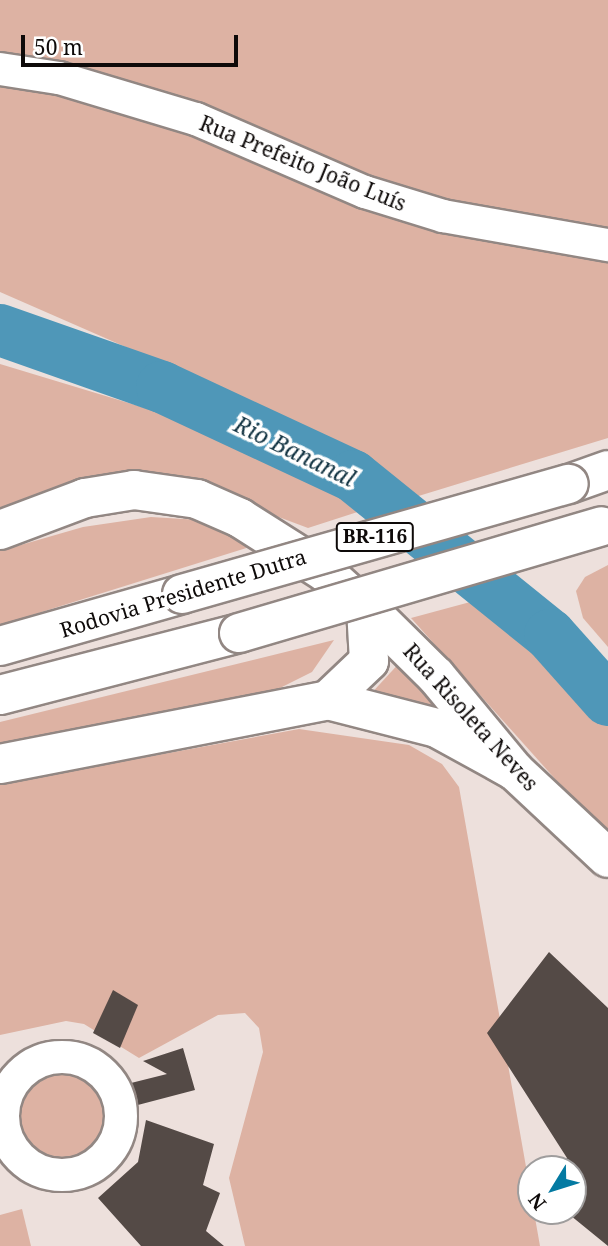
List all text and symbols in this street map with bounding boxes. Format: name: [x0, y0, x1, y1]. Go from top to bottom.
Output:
scale bar: [24, 21, 242, 65]
text: 50 m: [34, 33, 83, 61]
street label: Rua Prefeito João Luís: [196, 110, 410, 216]
water label: Rio Bananal: [230, 410, 360, 492]
road number: BR-116: [335, 522, 415, 552]
street label: Rodovia Presidente Dutra: [57, 544, 309, 642]
street label: Rua Risoleta Neves: [398, 638, 544, 796]
north arrow: [517, 1155, 587, 1225]
text: N: [522, 1188, 552, 1216]

